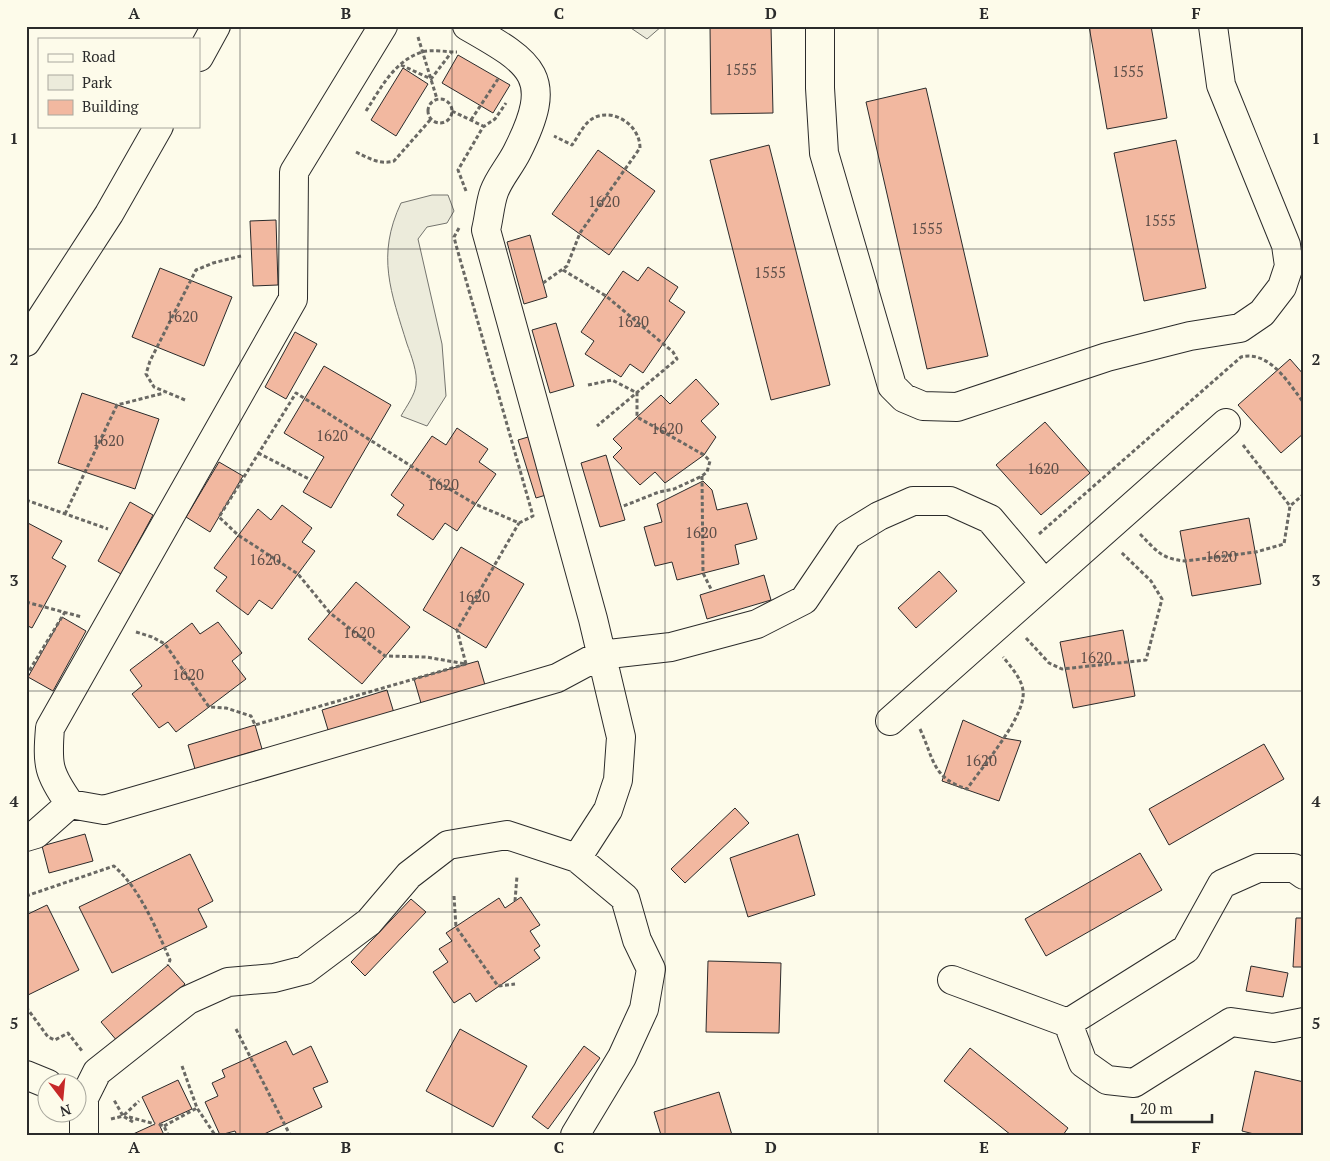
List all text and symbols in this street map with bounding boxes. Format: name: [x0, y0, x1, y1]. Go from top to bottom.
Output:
text: A: [128, 2, 140, 24]
text: B: [341, 2, 351, 24]
text: C: [554, 2, 564, 24]
text: D: [765, 2, 777, 24]
text: E: [979, 2, 989, 24]
text: F: [1191, 2, 1201, 24]
legend: [38, 38, 200, 128]
text: Road: [82, 46, 115, 66]
house number: 1555: [725, 59, 757, 79]
house number: 1555: [1112, 61, 1144, 81]
text: Park: [82, 72, 112, 92]
text: Building: [82, 96, 140, 116]
text: 1: [9, 127, 19, 149]
text: 1: [1311, 127, 1321, 149]
house number: 1620: [588, 191, 620, 211]
house number: 1555: [1144, 210, 1176, 230]
house number: 1555: [911, 218, 943, 238]
house number: 1555: [754, 262, 786, 282]
house number: 1620: [166, 306, 198, 326]
house number: 1620: [617, 311, 649, 331]
text: 2: [9, 348, 19, 370]
text: 2: [1311, 348, 1321, 370]
house number: 1620: [651, 418, 683, 438]
house number: 1620: [316, 425, 348, 445]
house number: 1620: [92, 430, 124, 450]
house number: 1620: [1027, 458, 1059, 478]
house number: 1620: [427, 474, 459, 494]
house number: 1620: [685, 522, 717, 542]
house number: 1620: [1205, 546, 1237, 566]
house number: 1620: [249, 549, 281, 569]
text: 3: [9, 569, 19, 591]
text: 3: [1311, 569, 1321, 591]
house number: 1620: [458, 586, 490, 606]
house number: 1620: [343, 622, 375, 642]
house number: 1620: [1080, 647, 1112, 667]
house number: 1620: [172, 664, 204, 684]
house number: 1620: [965, 750, 997, 770]
text: 4: [9, 790, 19, 812]
text: 4: [1311, 790, 1321, 812]
text: 5: [9, 1012, 19, 1034]
text: 5: [1311, 1012, 1321, 1034]
north arrow: [38, 1074, 88, 1124]
scale bar: [1132, 1091, 1212, 1123]
text: 20 m: [1140, 1098, 1173, 1118]
text: N: [58, 1100, 73, 1122]
text: A: [128, 1136, 140, 1158]
text: B: [341, 1136, 351, 1158]
text: C: [554, 1136, 564, 1158]
text: D: [765, 1136, 777, 1158]
text: E: [979, 1136, 989, 1158]
text: F: [1191, 1136, 1201, 1158]

